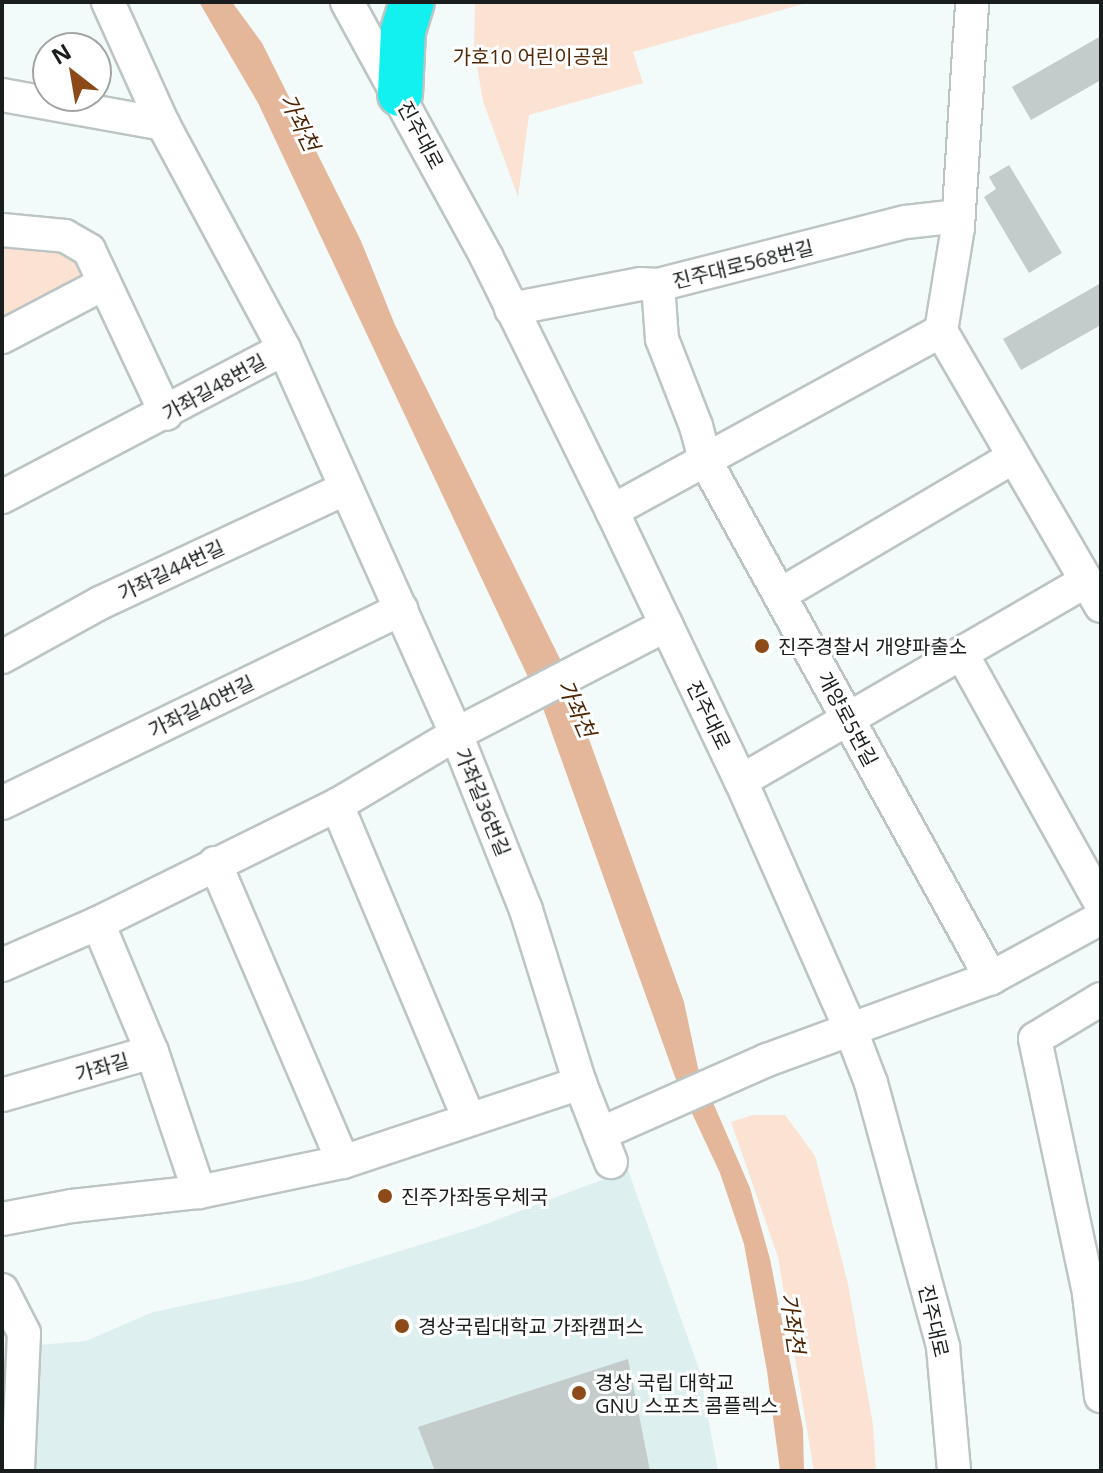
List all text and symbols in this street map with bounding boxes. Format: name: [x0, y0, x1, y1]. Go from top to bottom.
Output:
north arrow: [32, 32, 112, 112]
text: N: [45, 36, 76, 71]
park label: 가호10 어린이공원: [453, 44, 609, 68]
water label: 가좌천: [275, 89, 325, 155]
street label: 진주대로: [393, 97, 449, 173]
street label: 진주대로568번길: [670, 235, 816, 293]
street label: 가좌길48번길: [158, 349, 270, 425]
street label: 가좌길44번길: [114, 535, 228, 605]
place label: 진주경찰서 개양파출소: [778, 634, 967, 658]
marker: 진주경찰서 개양파출소: [753, 637, 771, 655]
street label: 개양로5번길: [813, 668, 883, 770]
street label: 가좌길40번길: [144, 670, 258, 742]
water label: 가좌천: [553, 675, 601, 741]
street label: 진주대로: [682, 677, 736, 753]
street label: 가좌길36번길: [450, 744, 516, 860]
street label: 가좌길: [72, 1048, 132, 1086]
place label: 진주가좌동우체국: [401, 1184, 548, 1208]
marker: 진주가좌동우체국: [376, 1187, 394, 1205]
street label: 진주대로: [914, 1282, 954, 1360]
water label: 가좌천: [776, 1291, 810, 1355]
place label: 경상국립대학교 가좌캠퍼스: [418, 1314, 644, 1338]
marker: 경상국립대학교 가좌캠퍼스: [393, 1317, 411, 1335]
place label: 경상 국립 대학교 GNU 스포츠 콤플렉스: [595, 1370, 778, 1417]
marker: 경상 국립 대학교 GNU 스포츠 콤플렉스: [570, 1384, 588, 1402]

